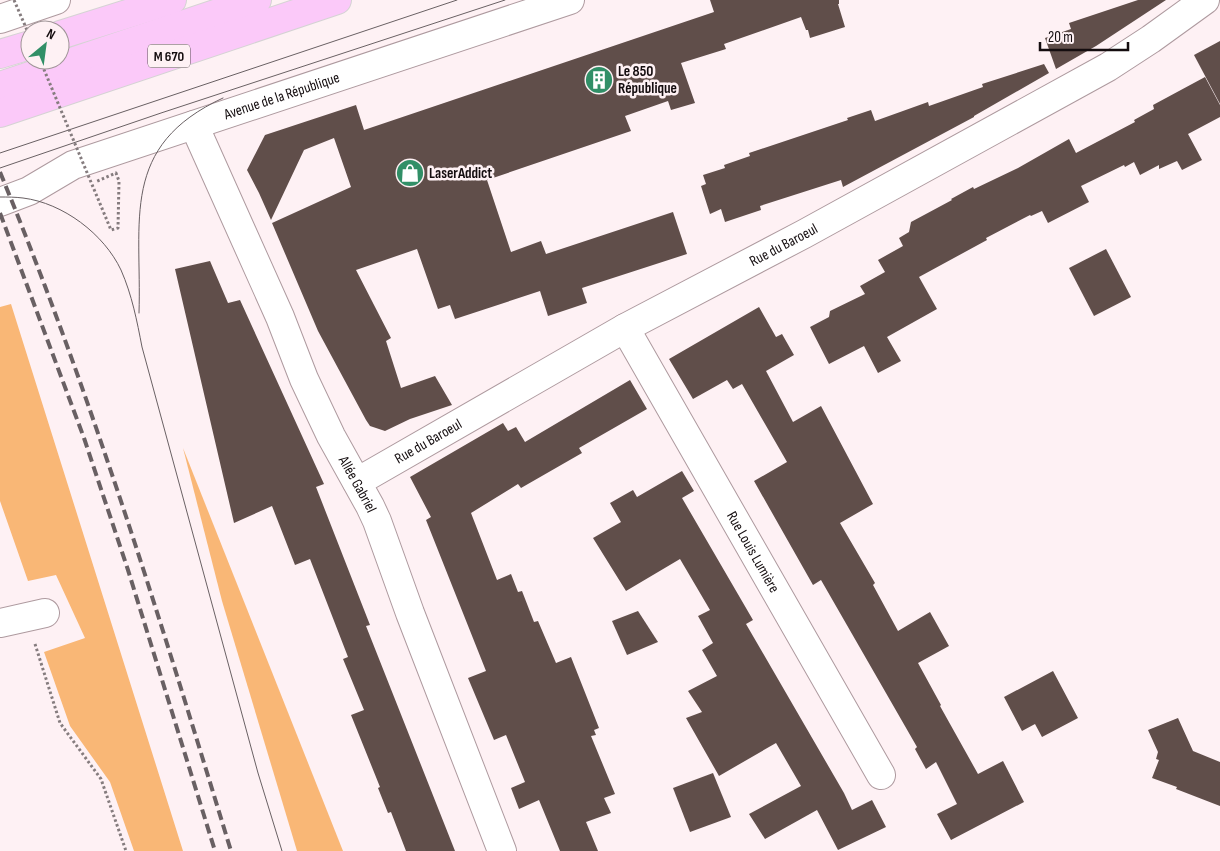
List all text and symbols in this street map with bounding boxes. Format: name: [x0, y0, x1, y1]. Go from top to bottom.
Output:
north arrow: [20, 20, 70, 70]
scale bar: [1040, 20, 1128, 52]
text: N: [44, 25, 58, 43]
text: 20 m: [1048, 28, 1073, 47]
road number: M 670: [148, 44, 190, 68]
place label: Le 850 République: [618, 62, 677, 98]
building icon: Le 850 République: [584, 65, 614, 95]
street label: Avenue de la République: [220, 68, 342, 124]
shop icon: LaserAddict: [395, 158, 425, 188]
place label: LaserAddict: [429, 164, 492, 183]
street label: Rue du Baroeul: [746, 219, 821, 271]
street label: Rue du Baroeul: [391, 414, 465, 468]
street label: Allée Gabriel: [334, 452, 381, 515]
street label: Rue Louis Lumière: [722, 508, 784, 596]

